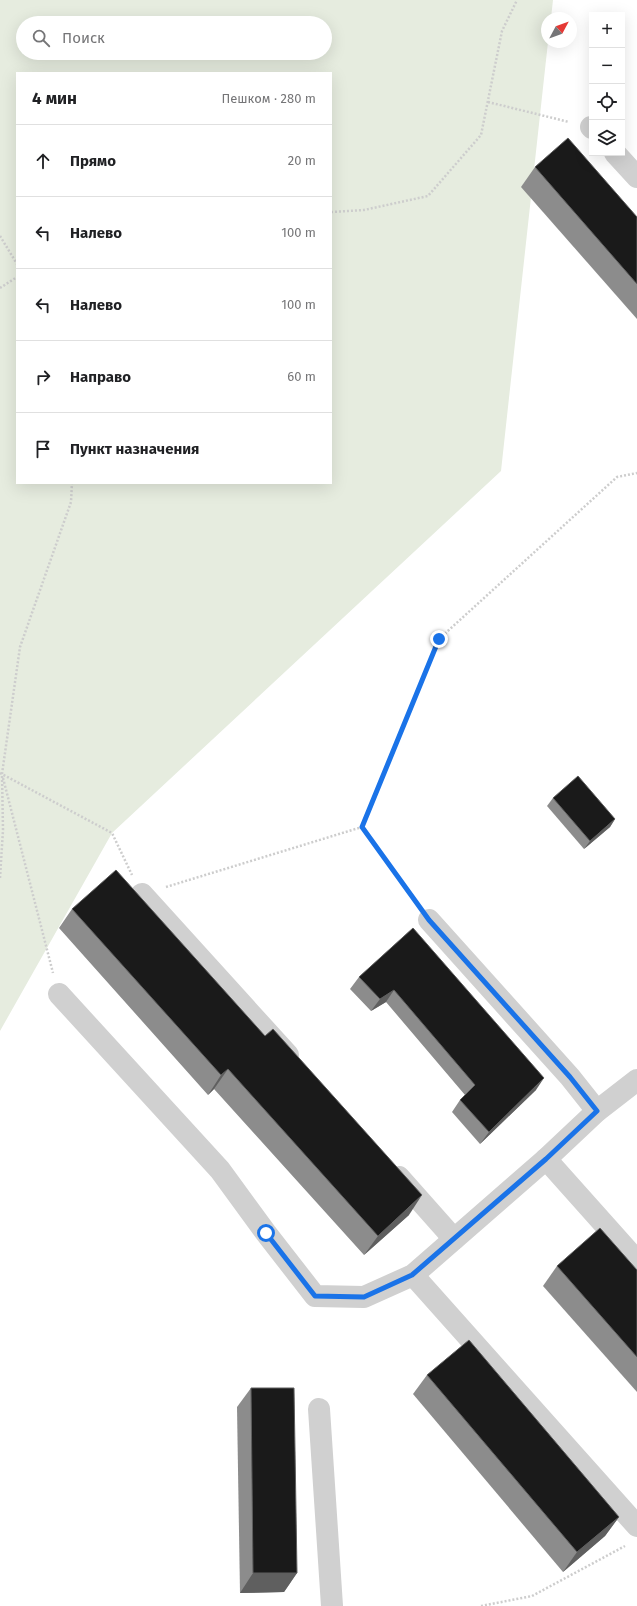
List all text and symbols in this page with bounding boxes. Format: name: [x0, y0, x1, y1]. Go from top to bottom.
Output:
north arrow: [541, 12, 577, 48]
map controls: [589, 12, 625, 156]
button: +: [589, 12, 625, 48]
search box: [16, 16, 332, 60]
icon: search: [30, 27, 52, 49]
text: Поиск: [62, 29, 105, 47]
button: −: [589, 48, 625, 84]
button: locate: [589, 84, 625, 120]
text: 4 мин: [32, 88, 77, 109]
text: Пешком · 280 m: [221, 91, 316, 106]
button: layers: [589, 120, 625, 156]
icon: ahead: [32, 150, 54, 172]
text: Прямо: [70, 152, 116, 170]
text: 20 m: [288, 153, 316, 168]
icon: left: [32, 222, 54, 244]
text: Налево: [70, 224, 122, 242]
text: 100 m: [281, 225, 316, 240]
icon: left: [32, 294, 54, 316]
text: Налево: [70, 296, 122, 314]
text: 100 m: [281, 297, 316, 312]
icon: right: [32, 366, 54, 388]
text: Направо: [70, 368, 131, 386]
text: 60 m: [287, 369, 316, 384]
icon: arrive: [32, 438, 54, 460]
text: Пункт назначения: [70, 440, 199, 458]
route end: [430, 630, 448, 648]
route start: [257, 1224, 275, 1242]

